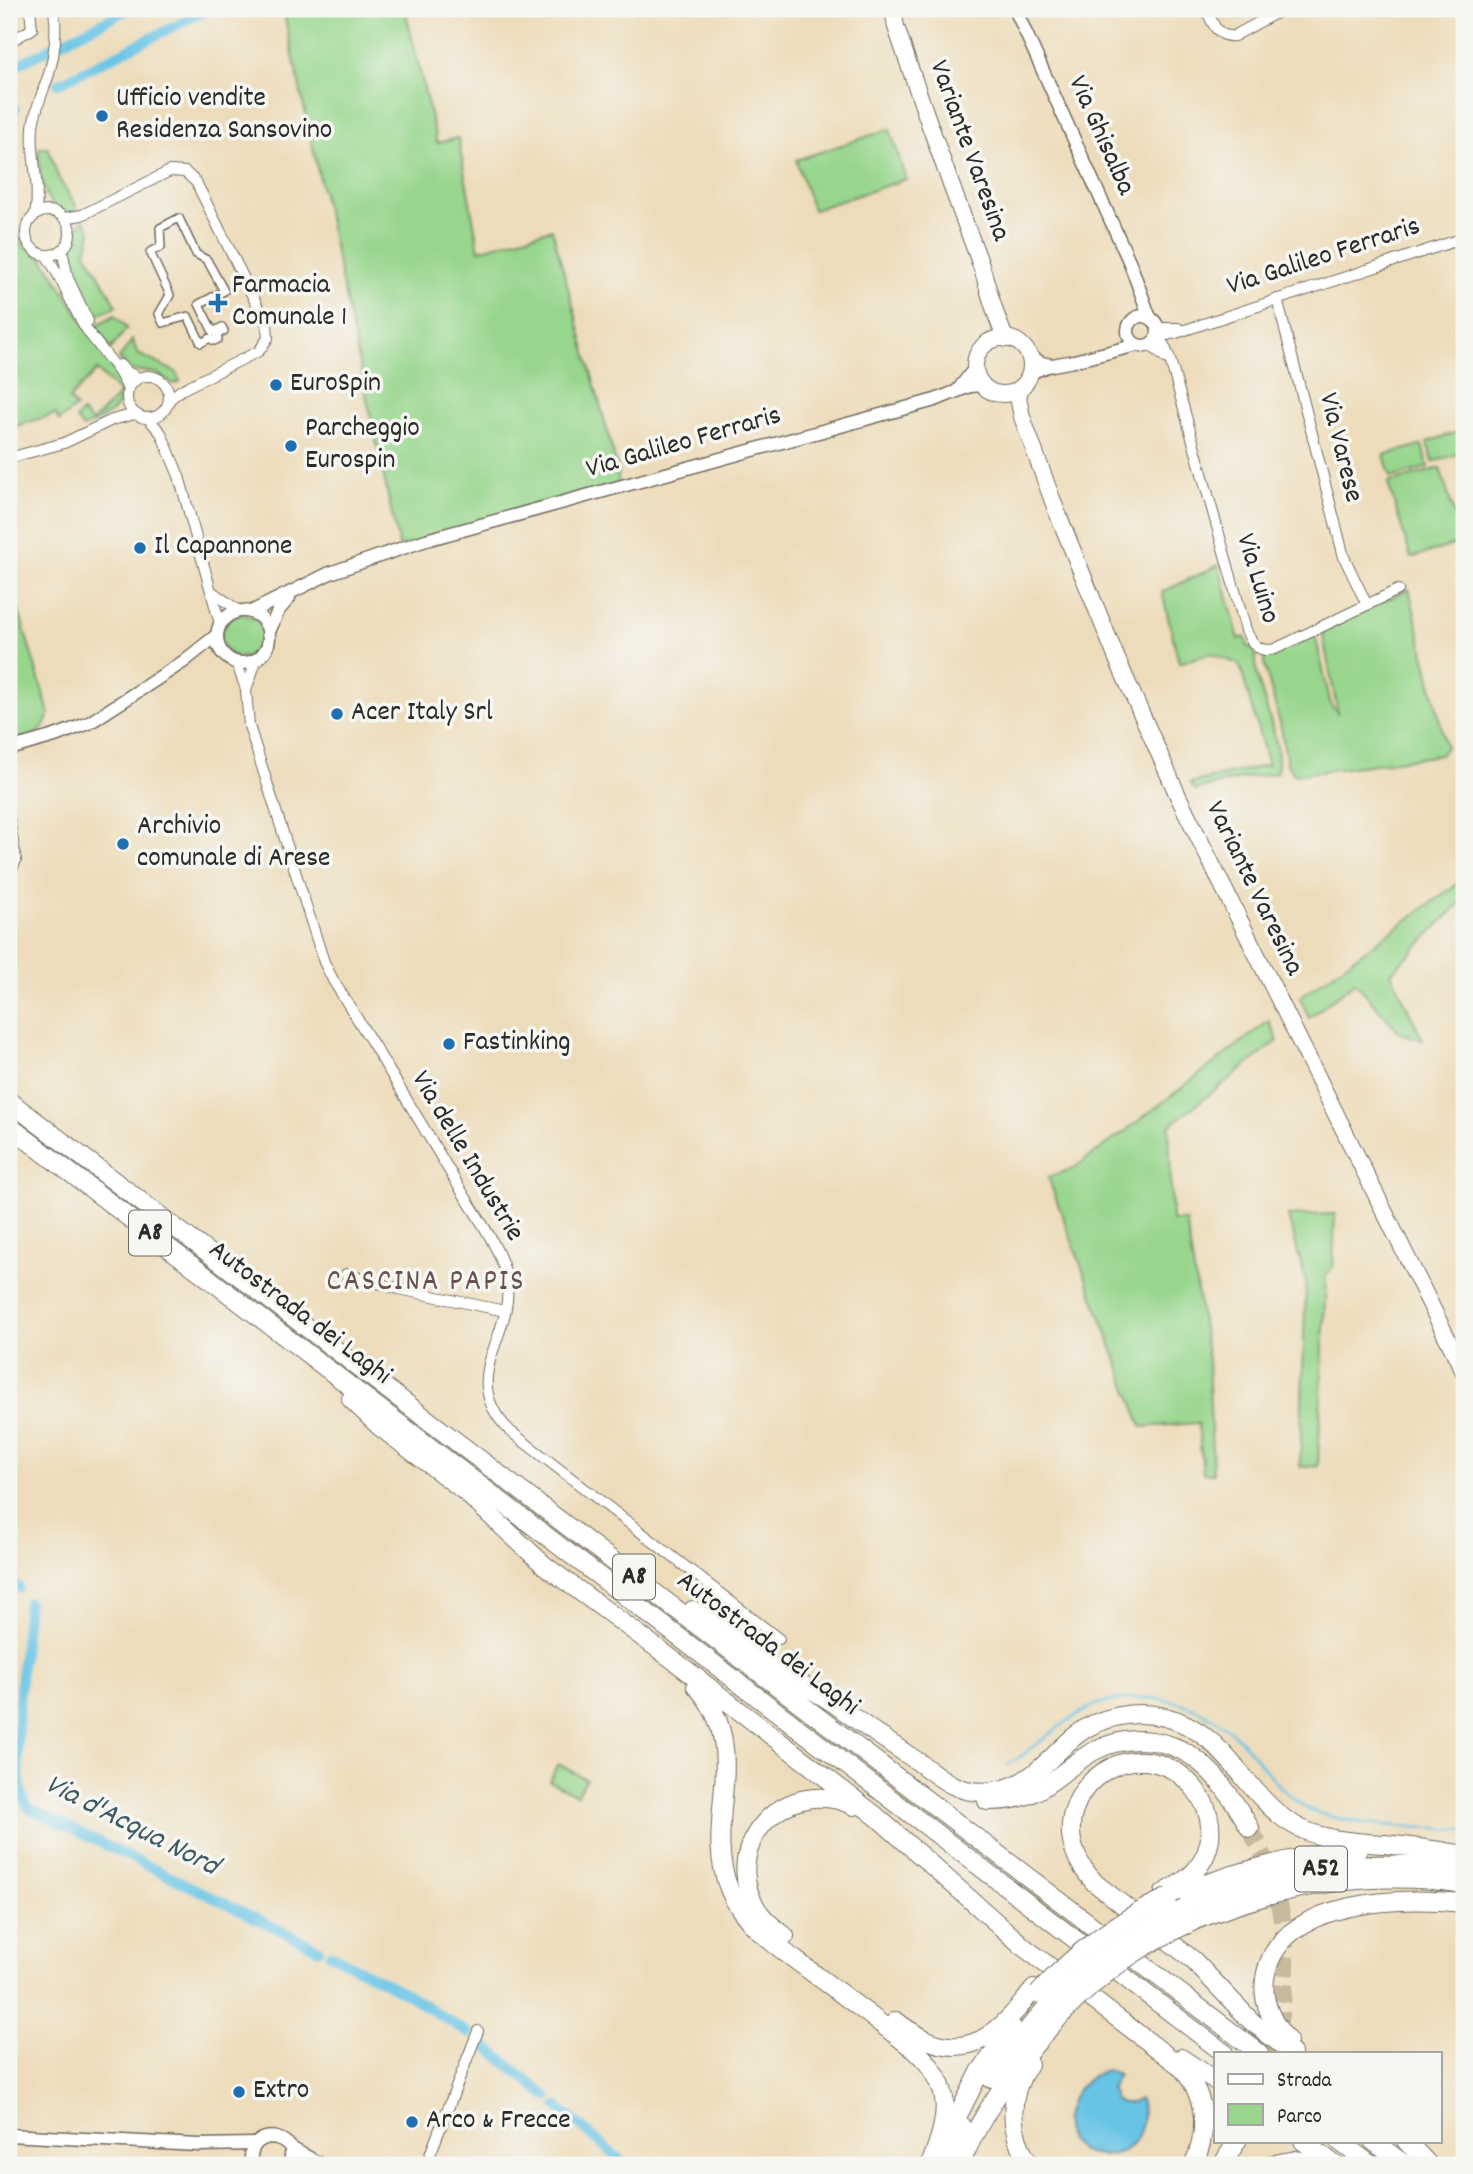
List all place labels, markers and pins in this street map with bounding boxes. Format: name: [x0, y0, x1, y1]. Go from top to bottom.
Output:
place label: Ufficio vendite Residenza Sansovino: [116, 80, 332, 152]
marker: Ufficio vendite Residenza Sansovino: [94, 108, 110, 124]
place label: Farmacia Comunale 1: [232, 267, 347, 339]
marker: Farmacia Comunale 1: [210, 295, 226, 311]
place label: EuroSpin: [290, 365, 381, 405]
marker: EuroSpin: [268, 377, 284, 393]
place label: Parcheggio Eurospin: [305, 410, 420, 482]
marker: Parcheggio Eurospin: [283, 438, 299, 454]
place label: Il Capannone: [154, 528, 292, 568]
marker: Il Capannone: [132, 540, 148, 556]
place label: Acer Italy Srl: [351, 694, 493, 734]
marker: Acer Italy Srl: [329, 706, 345, 722]
place label: Archivio comunale di Arese: [137, 808, 330, 880]
marker: Archivio comunale di Arese: [115, 836, 131, 852]
place label: Fastinking: [463, 1024, 571, 1064]
marker: Fastinking: [441, 1036, 457, 1052]
place label: Extro: [253, 2072, 309, 2112]
marker: Extro: [231, 2084, 247, 2100]
place label: Arco & Frecce: [426, 2102, 571, 2142]
marker: Arco & Frecce: [404, 2114, 420, 2130]

